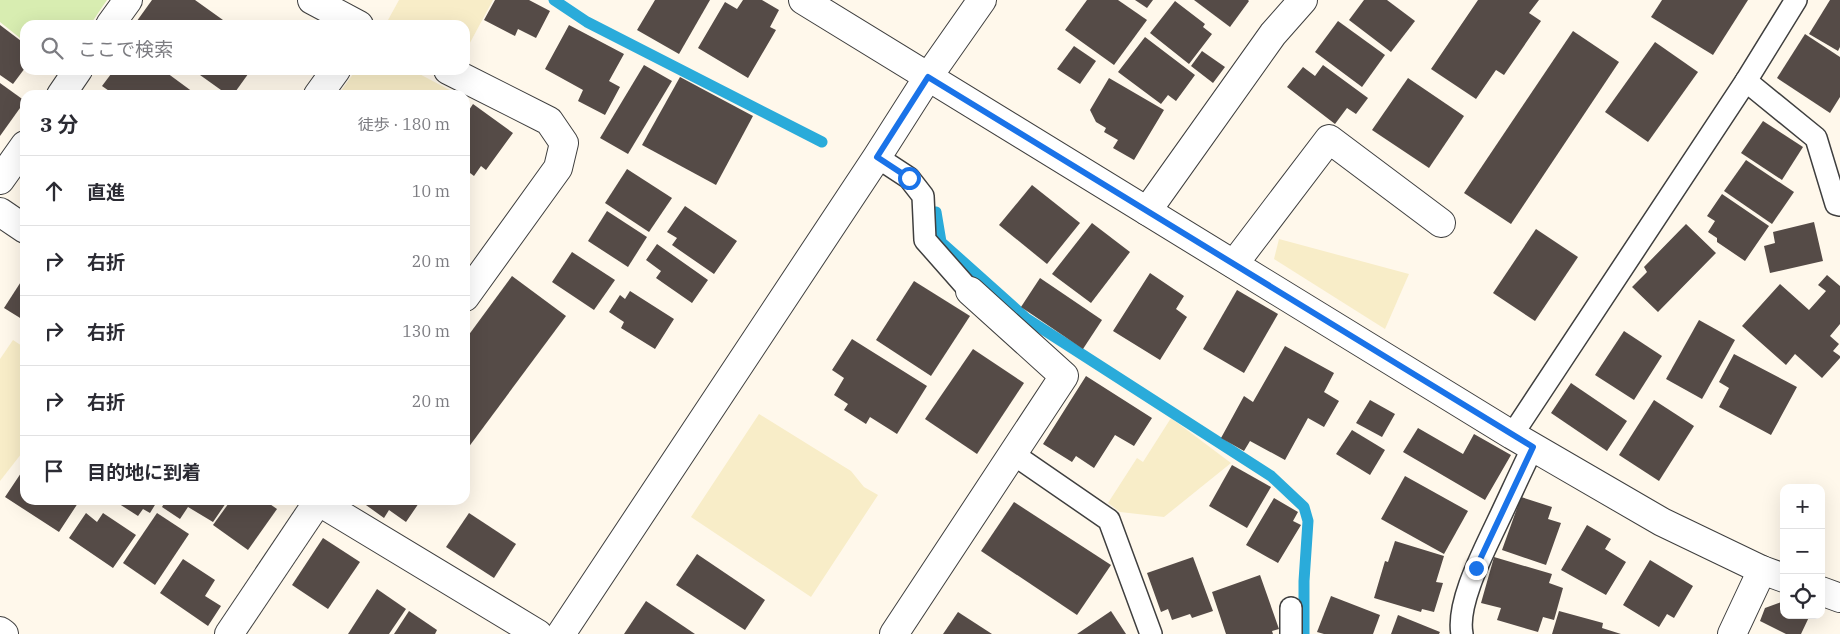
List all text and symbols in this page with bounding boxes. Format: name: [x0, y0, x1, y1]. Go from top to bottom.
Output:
search box: [20, 20, 470, 75]
icon: search: [38, 34, 66, 62]
text: ここで検索: [78, 37, 173, 61]
text: 3 分: [40, 110, 78, 138]
text: 徒歩 · 180 m: [358, 114, 450, 134]
route start: [898, 167, 921, 190]
icon: ahead: [40, 177, 68, 205]
text: 直進: [87, 180, 125, 204]
text: 10 m: [412, 181, 450, 201]
icon: right: [40, 247, 68, 275]
text: 右折: [87, 250, 125, 274]
text: 20 m: [412, 251, 450, 271]
icon: right: [40, 317, 68, 345]
text: 右折: [87, 320, 125, 344]
text: 130 m: [402, 321, 450, 341]
icon: right: [40, 387, 68, 415]
text: 右折: [87, 390, 125, 414]
text: 20 m: [412, 391, 450, 411]
icon: arrive: [40, 457, 68, 485]
text: 目的地に到着: [87, 460, 201, 484]
map controls: [1780, 484, 1825, 619]
button: +: [1780, 484, 1825, 529]
button: −: [1780, 529, 1825, 574]
route end: [1465, 557, 1488, 580]
button: locate: [1780, 574, 1825, 619]

